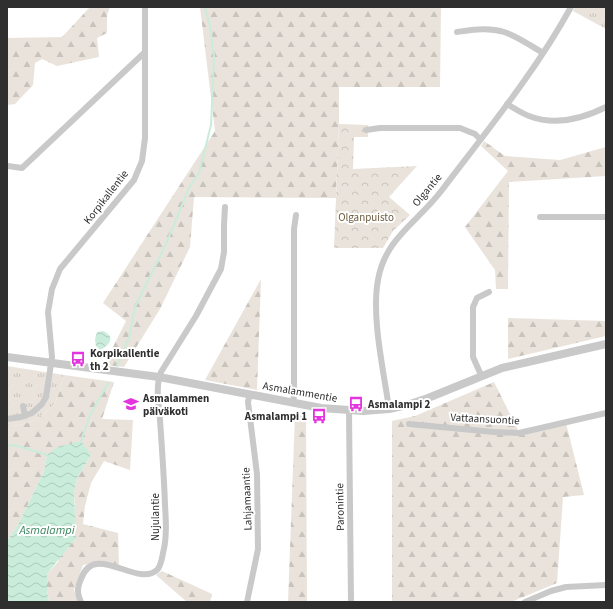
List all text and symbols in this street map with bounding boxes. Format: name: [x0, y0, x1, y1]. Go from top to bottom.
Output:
street label: Korpikallentie: [80, 166, 132, 227]
street label: Olgantie: [409, 170, 446, 210]
park label: Olganpuisto: [338, 210, 394, 225]
place label: Korpikallentie th 2: [90, 346, 160, 374]
bus stop icon: Korpikallentie th 2: [69, 350, 87, 368]
street label: Asmalammentie: [262, 378, 339, 406]
place label: Asmalammen päiväkoti: [142, 391, 209, 419]
school or university icon: Asmalammen päiväkoti: [122, 395, 140, 413]
bus stop icon: Asmalampi 2: [347, 395, 365, 413]
place label: Asmalampi 2: [367, 397, 430, 412]
bus stop icon: Asmalampi 1: [310, 407, 328, 425]
place label: Asmalampi 1: [244, 409, 307, 424]
street label: Vattaansuontie: [450, 410, 521, 428]
street label: Lahjamaantie: [238, 467, 256, 531]
street label: Paronintie: [332, 483, 348, 531]
street label: Nujulantie: [148, 492, 163, 541]
water label: Asmalampi: [18, 522, 75, 539]

